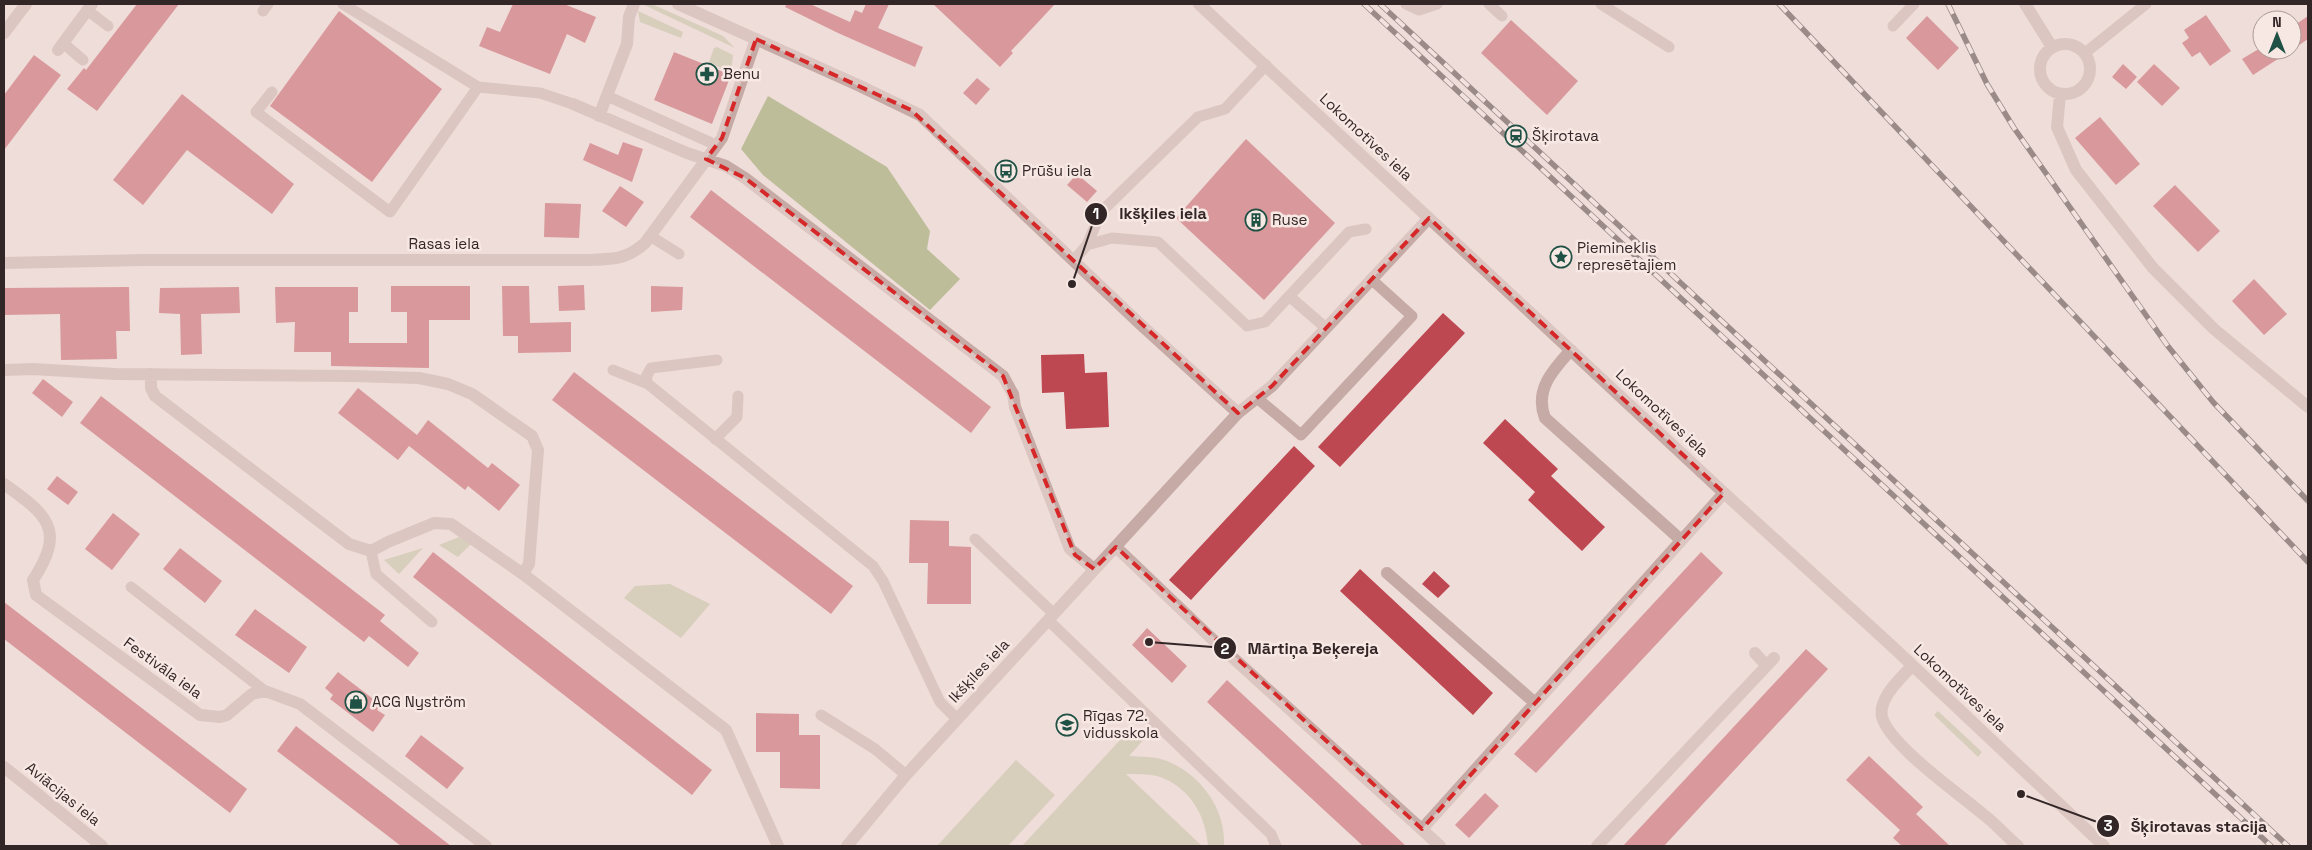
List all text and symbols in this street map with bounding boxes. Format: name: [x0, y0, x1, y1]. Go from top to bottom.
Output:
north arrow: [2252, 10, 2302, 60]
text: N: [2272, 13, 2282, 31]
pharmacy icon: Benu: [695, 62, 719, 86]
place label: Benu: [723, 64, 760, 83]
street label: Lokomotīves iela: [1316, 89, 1417, 185]
station icon: Šķirotava: [1504, 124, 1528, 148]
place label: Šķirotava: [1532, 126, 1599, 145]
bus stop icon: Prūšu iela: [994, 159, 1018, 183]
place label: Prūšu iela: [1022, 161, 1092, 180]
callout: Ikšķiles iela: [1084, 198, 1216, 229]
text: Ikšķiles iela: [1119, 203, 1207, 224]
text: 1: [1093, 204, 1099, 223]
building icon: Ruse: [1244, 208, 1268, 232]
place label: Ruse: [1272, 210, 1308, 229]
street label: Rasas iela: [408, 234, 480, 253]
place label: Piemineklis represētajiem: [1577, 238, 1676, 274]
place icon: Piemineklis represētajiem: [1549, 245, 1573, 269]
street label: Lokomotīves iela: [1612, 365, 1713, 461]
street label: Festivāla iela: [120, 633, 207, 703]
callout: Mārtiņa Beķereja: [1213, 633, 1388, 664]
street label: Ikšķiles iela: [944, 635, 1013, 707]
text: Mārtiņa Beķereja: [1248, 638, 1378, 659]
text: 2: [1221, 639, 1230, 658]
street label: Lokomotīves iela: [1910, 640, 2011, 736]
shop icon: ACG Nyström: [344, 690, 368, 714]
place label: ACG Nyström: [372, 692, 466, 711]
place label: Rīgas 72. vidusskola: [1083, 706, 1159, 742]
school or university icon: Rīgas 72. vidusskola: [1055, 713, 1079, 737]
street label: Aviācijas iela: [22, 758, 105, 830]
callout: Šķirotavas stacija: [2096, 810, 2278, 841]
text: 3: [2103, 816, 2113, 835]
text: Šķirotavas stacija: [2131, 816, 2267, 837]

